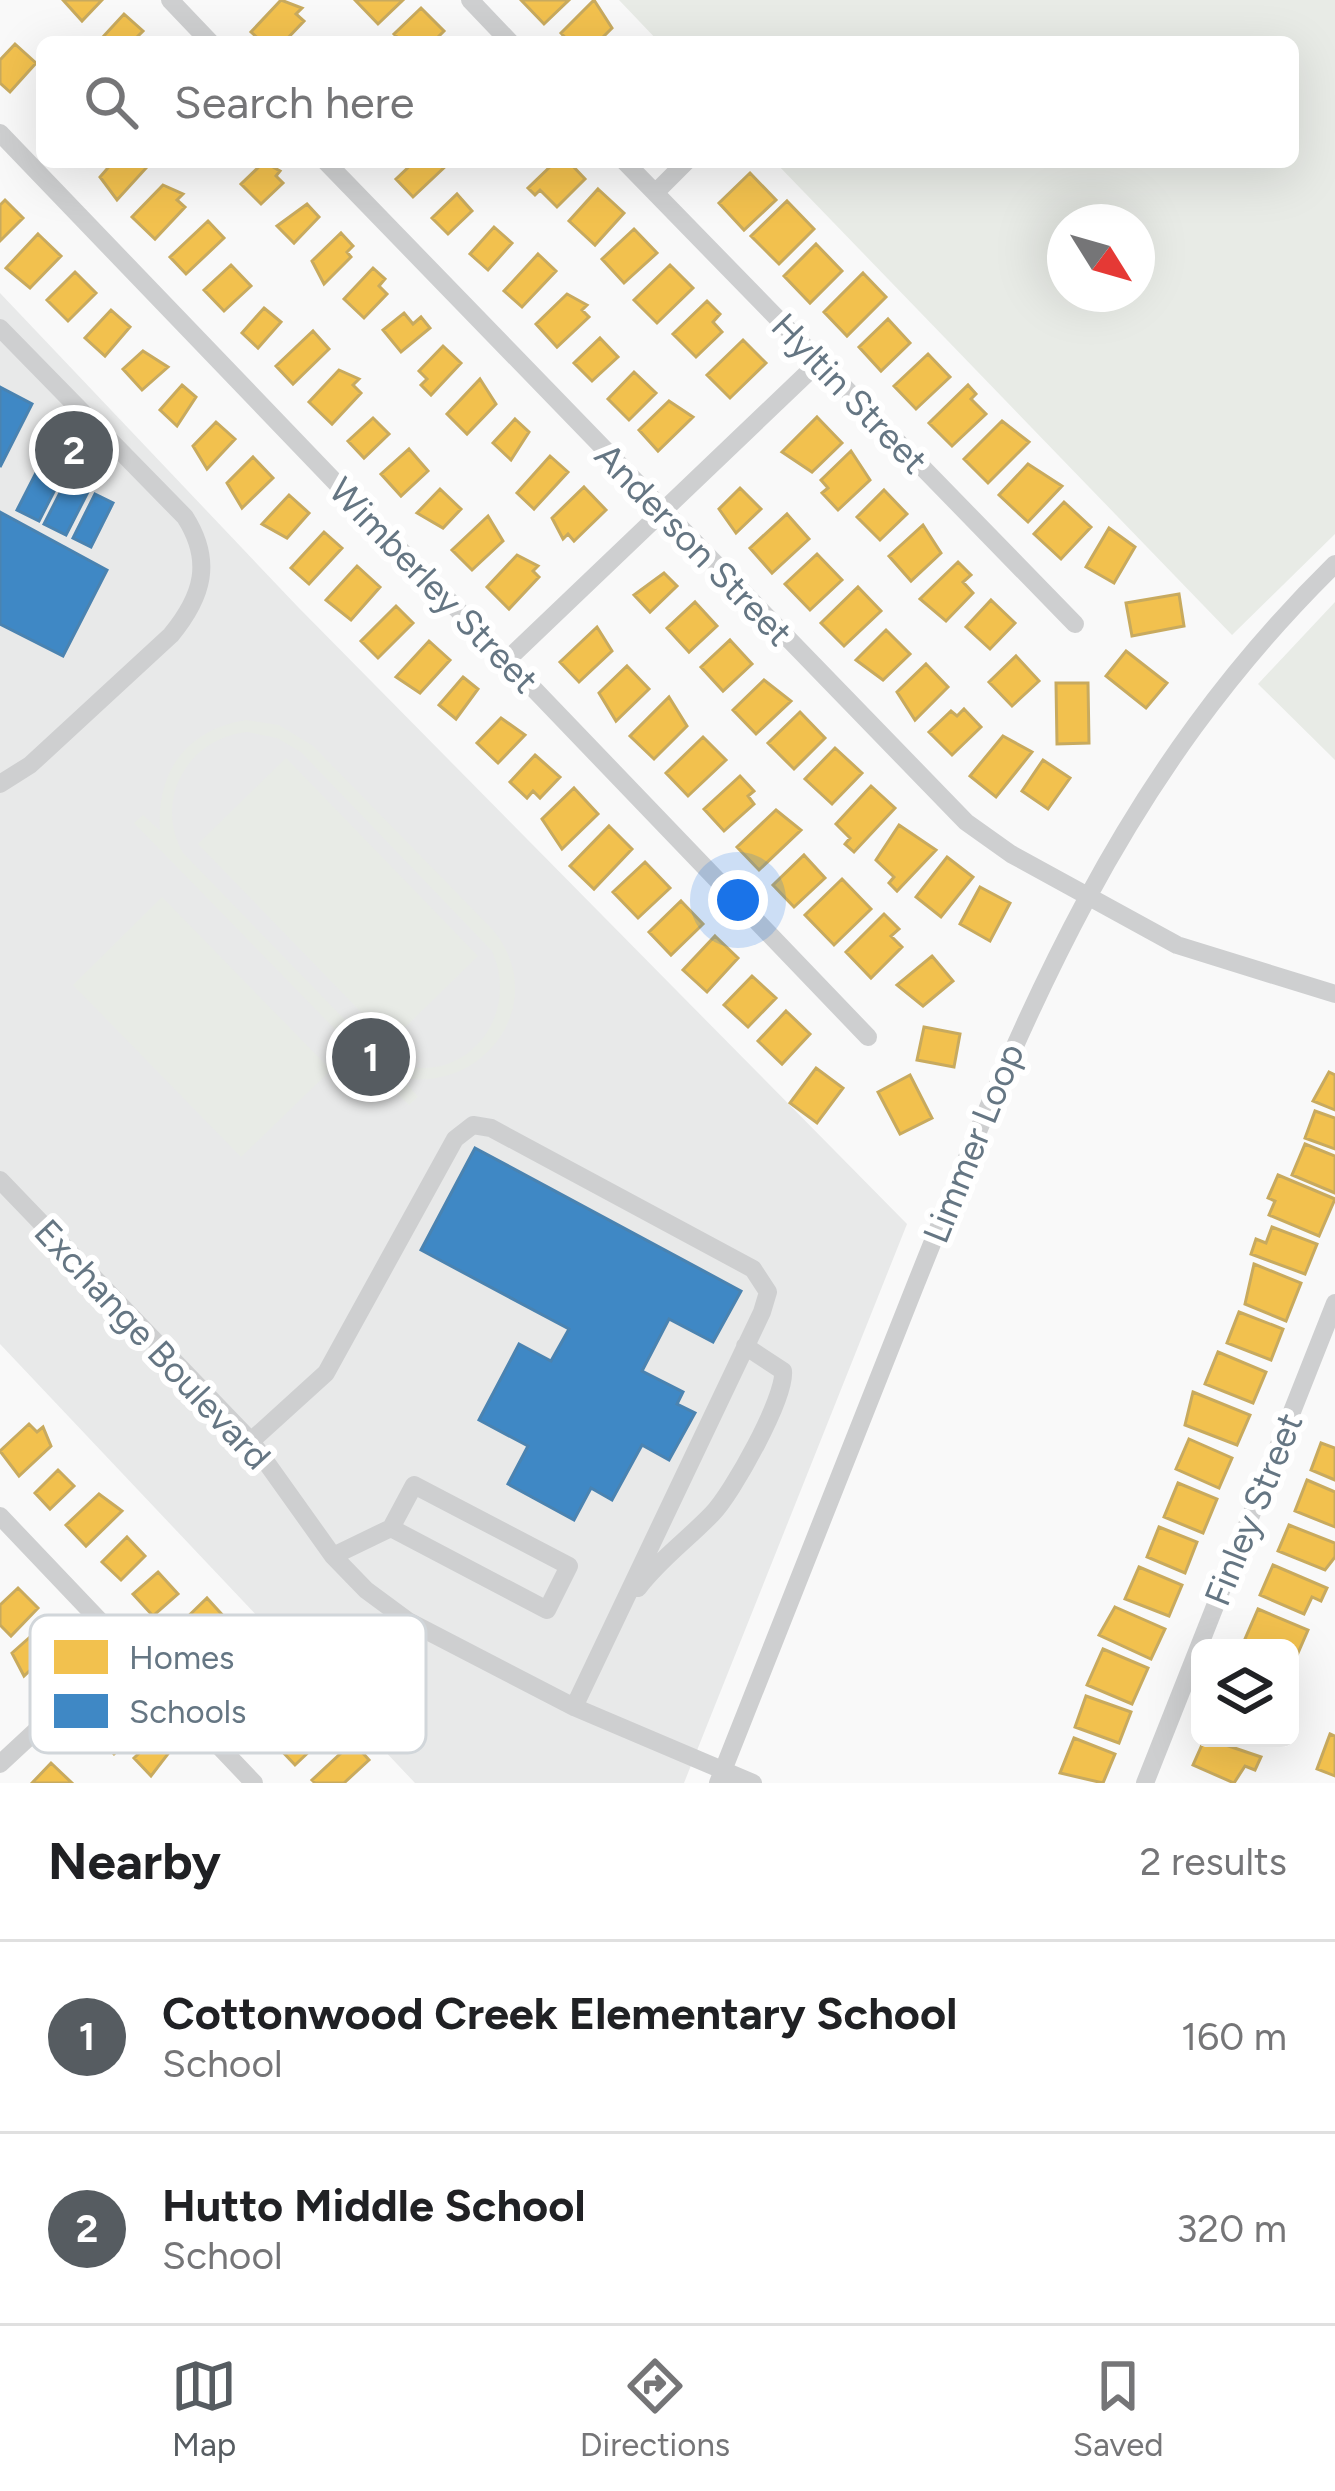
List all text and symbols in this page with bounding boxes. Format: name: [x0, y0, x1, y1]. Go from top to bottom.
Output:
search box: [36, 36, 1299, 168]
icon: search: [78, 69, 144, 135]
text: Search here: [174, 75, 414, 129]
north arrow: [1047, 204, 1155, 312]
street label: Hyltin Street: [763, 304, 937, 482]
pin: 2: [35, 405, 113, 495]
street label: Anderson Street: [586, 434, 801, 655]
street label: Wimberley Street: [320, 469, 547, 702]
your location: [708, 870, 768, 930]
pin: 1: [332, 1012, 410, 1102]
street label: Limmer Loop: [914, 1037, 1033, 1249]
street label: Exchange Boulevard: [26, 1210, 279, 1478]
street label: Finley Street: [1195, 1407, 1312, 1612]
legend: [30, 1615, 426, 1753]
text: Homes: [129, 1638, 234, 1677]
map controls: [1191, 1639, 1299, 1747]
button: layers: [1191, 1639, 1299, 1747]
text: Schools: [129, 1692, 246, 1731]
text: Nearby: [48, 1831, 221, 1892]
text: 2 results: [1140, 1838, 1287, 1885]
text: Cottonwood Creek Elementary School: [162, 1986, 957, 2040]
text: 1: [79, 2013, 95, 2060]
text: 160 m: [1181, 2013, 1287, 2060]
text: School: [162, 2040, 283, 2087]
text: Hutto Middle School: [162, 2178, 585, 2232]
text: 2: [76, 2205, 98, 2252]
text: 320 m: [1176, 2205, 1287, 2252]
text: School: [162, 2232, 283, 2279]
tab: Map: [171, 2353, 237, 2464]
tab: Directions: [580, 2353, 730, 2464]
tab: Saved: [1073, 2353, 1164, 2464]

